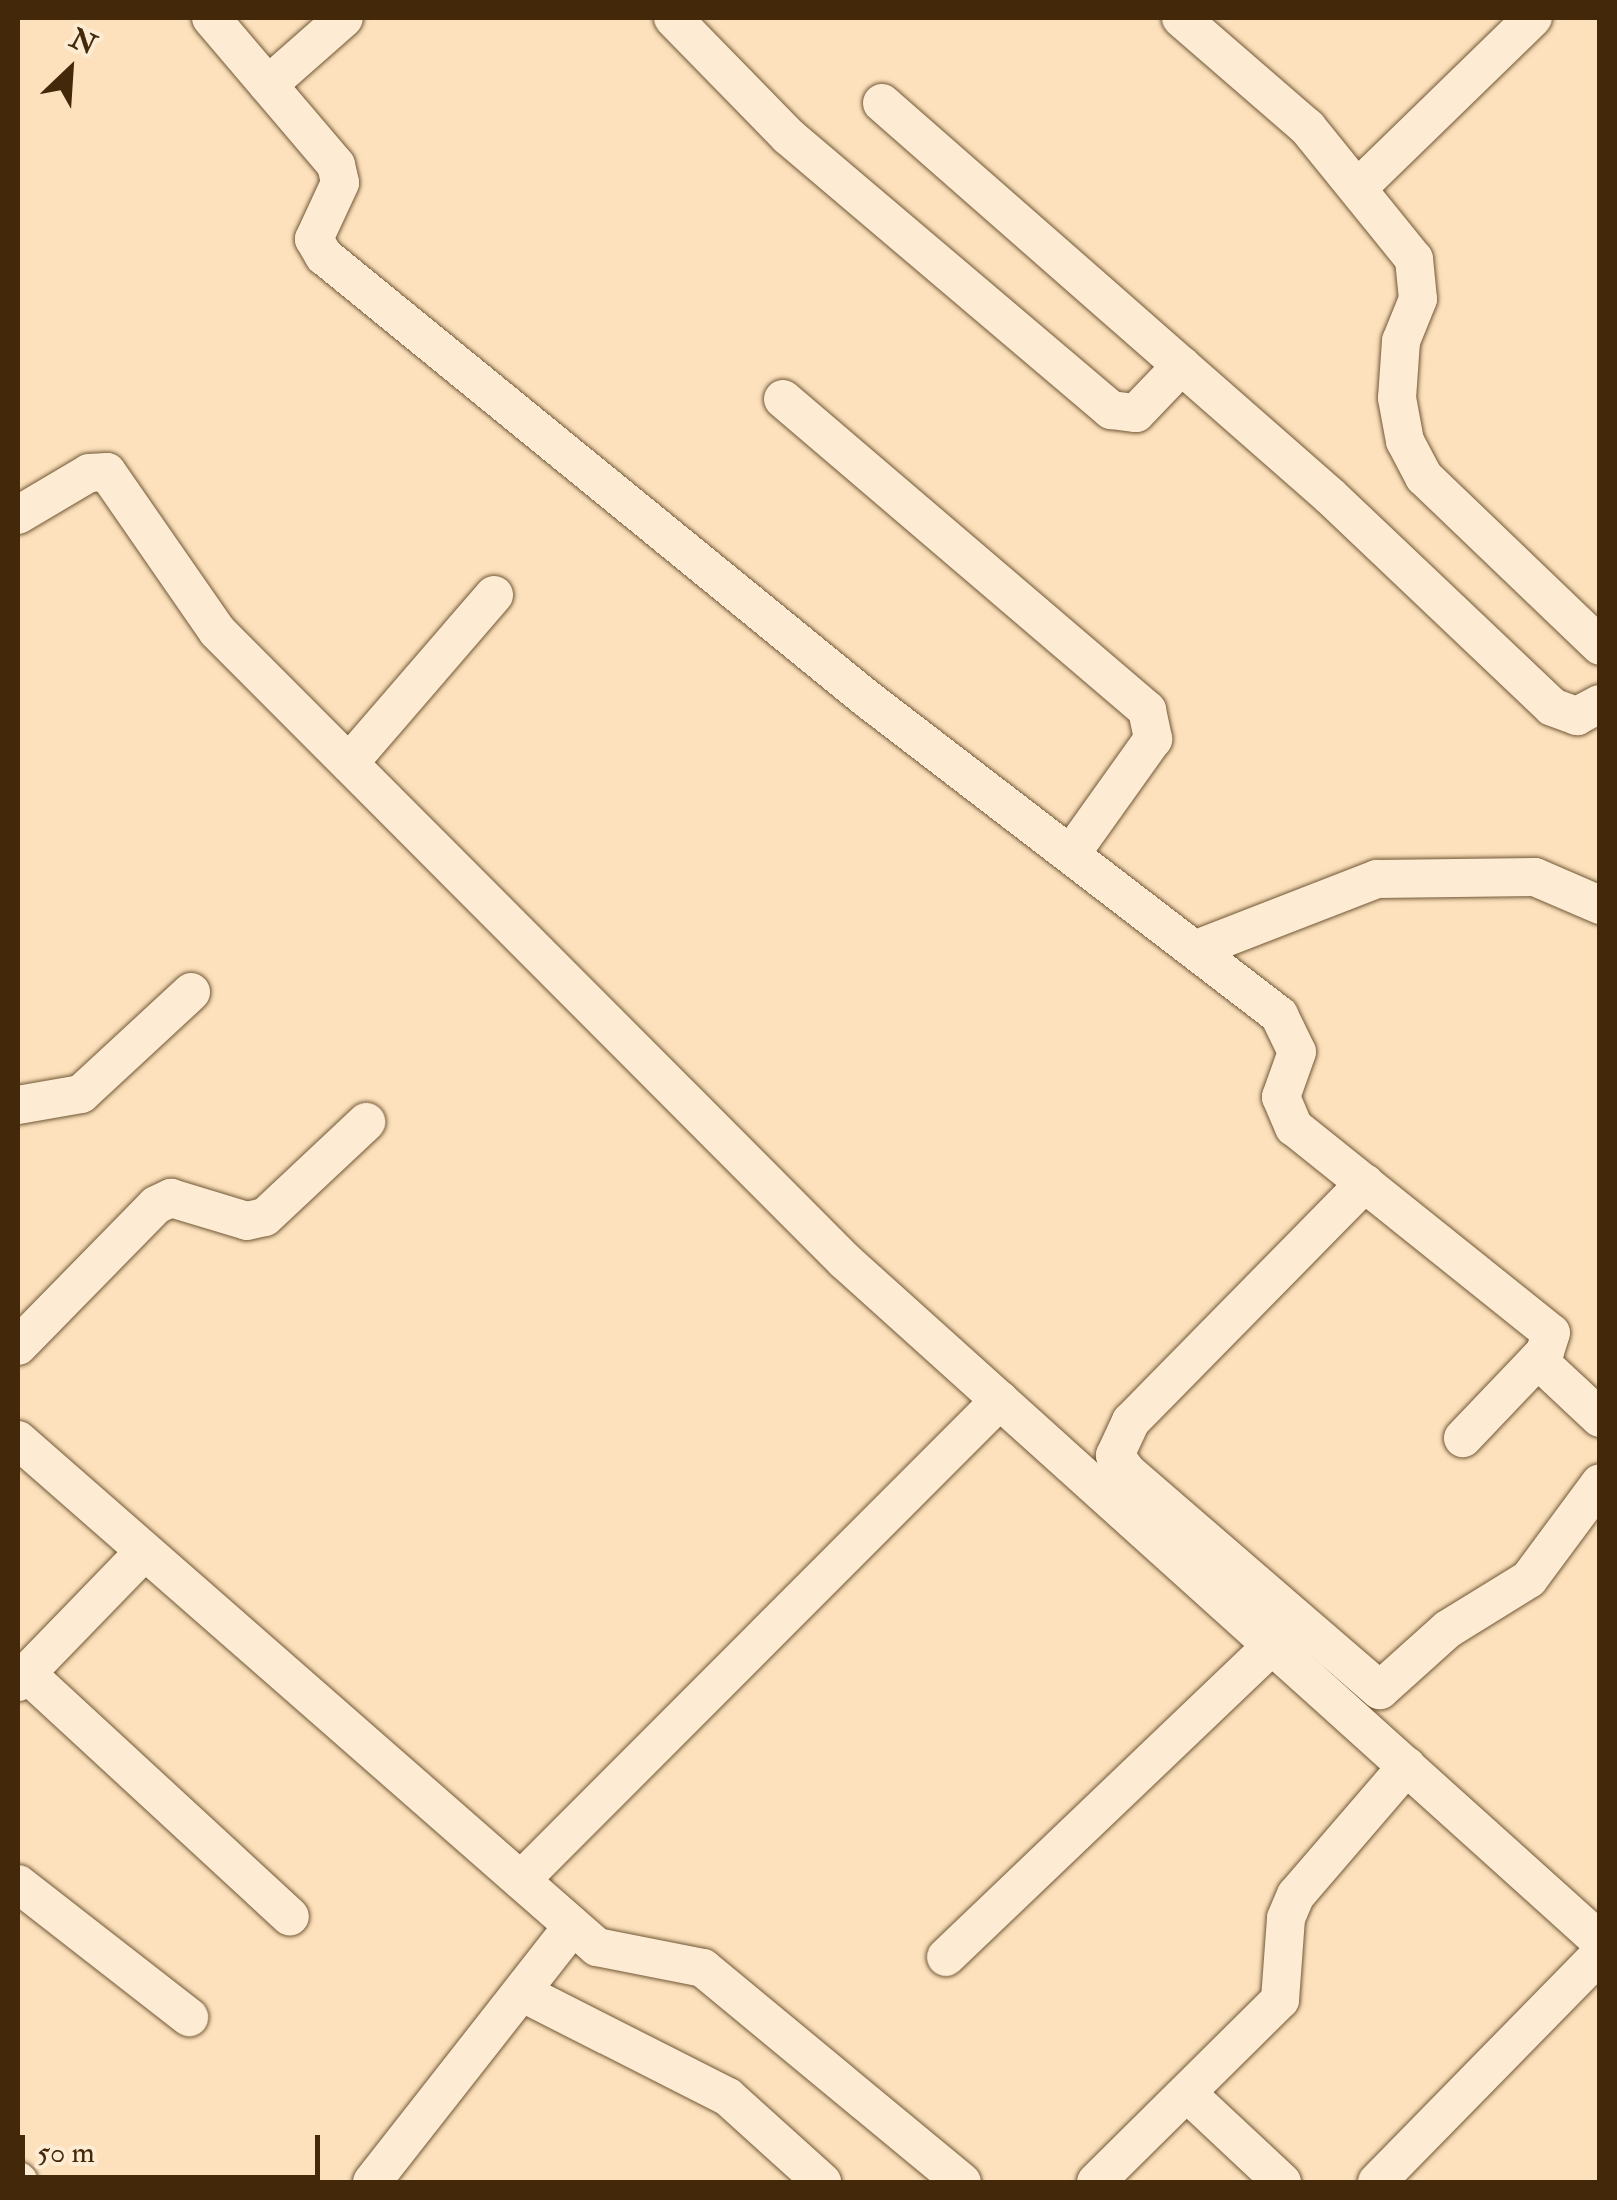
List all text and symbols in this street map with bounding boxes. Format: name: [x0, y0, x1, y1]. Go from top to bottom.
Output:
north arrow: [20, 20, 120, 120]
text: N: [64, 21, 102, 64]
scale bar: [25, 2115, 325, 2177]
text: 50 m: [37, 2134, 95, 2171]

